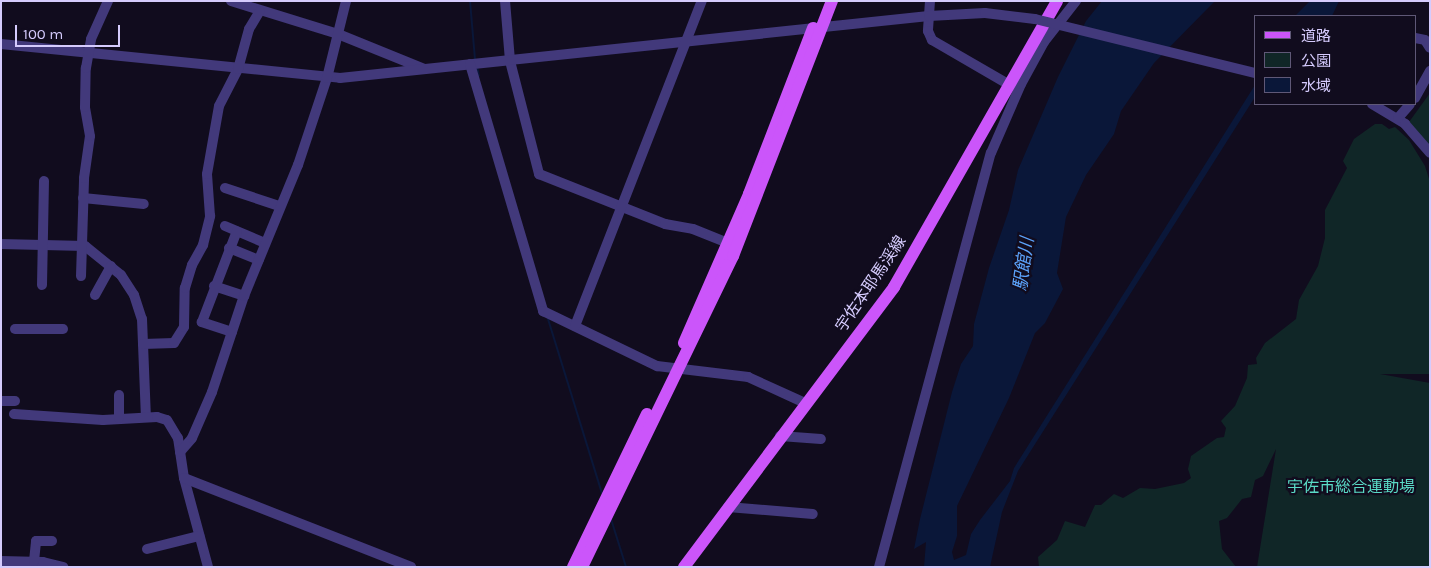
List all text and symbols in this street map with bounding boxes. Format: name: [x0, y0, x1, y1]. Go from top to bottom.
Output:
scale bar: [18, 15, 122, 47]
legend: [1254, 15, 1416, 105]
text: 100 m: [23, 25, 63, 43]
text: 道路: [1301, 27, 1331, 45]
text: 公園: [1301, 52, 1331, 70]
text: 水域: [1301, 77, 1331, 95]
street label: 宇佐本耶馬渓線: [832, 232, 910, 336]
water label: 駅館川: [1010, 236, 1038, 292]
park label: 宇佐市総合運動場: [1287, 477, 1415, 497]

